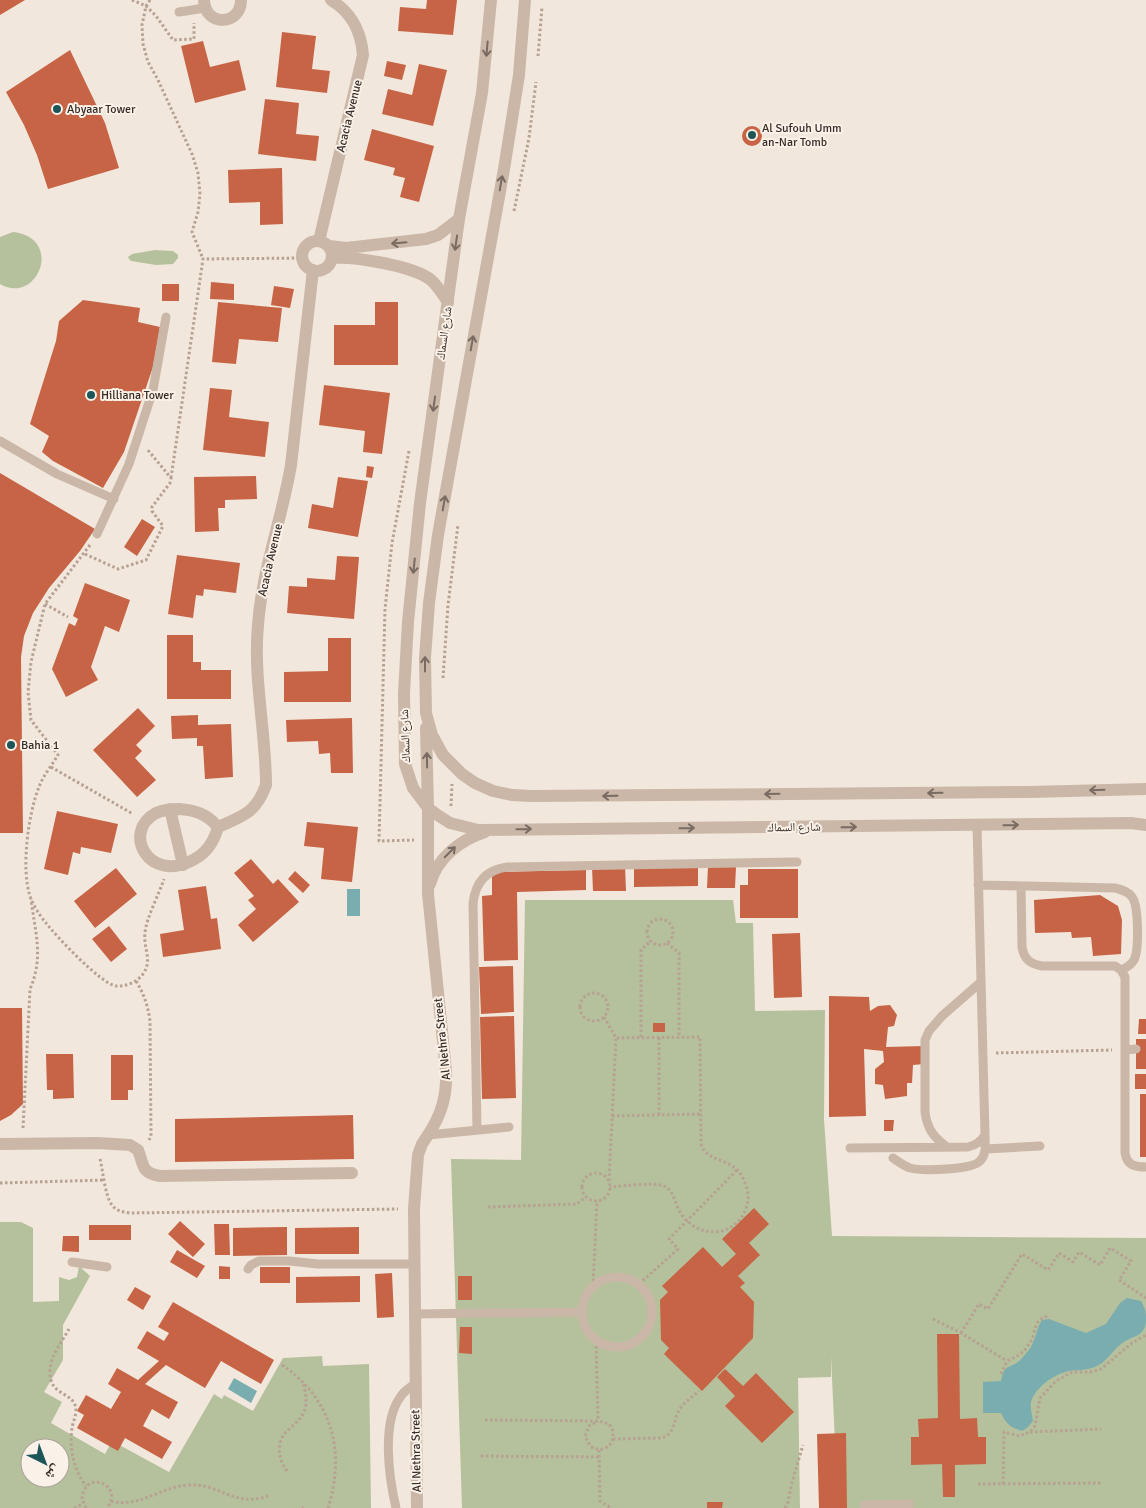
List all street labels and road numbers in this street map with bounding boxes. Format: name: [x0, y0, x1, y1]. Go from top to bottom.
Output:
street label: Acacia Avenue: [333, 78, 366, 154]
street label: شارع السماك: [433, 305, 456, 361]
street label: Acacia Avenue: [255, 522, 286, 598]
street label: شارع السماك: [397, 709, 414, 763]
street label: شارع السماك: [767, 820, 821, 835]
street label: Al Nethra Street: [431, 997, 454, 1081]
street label: Al Nethra Street: [408, 1410, 425, 1492]

